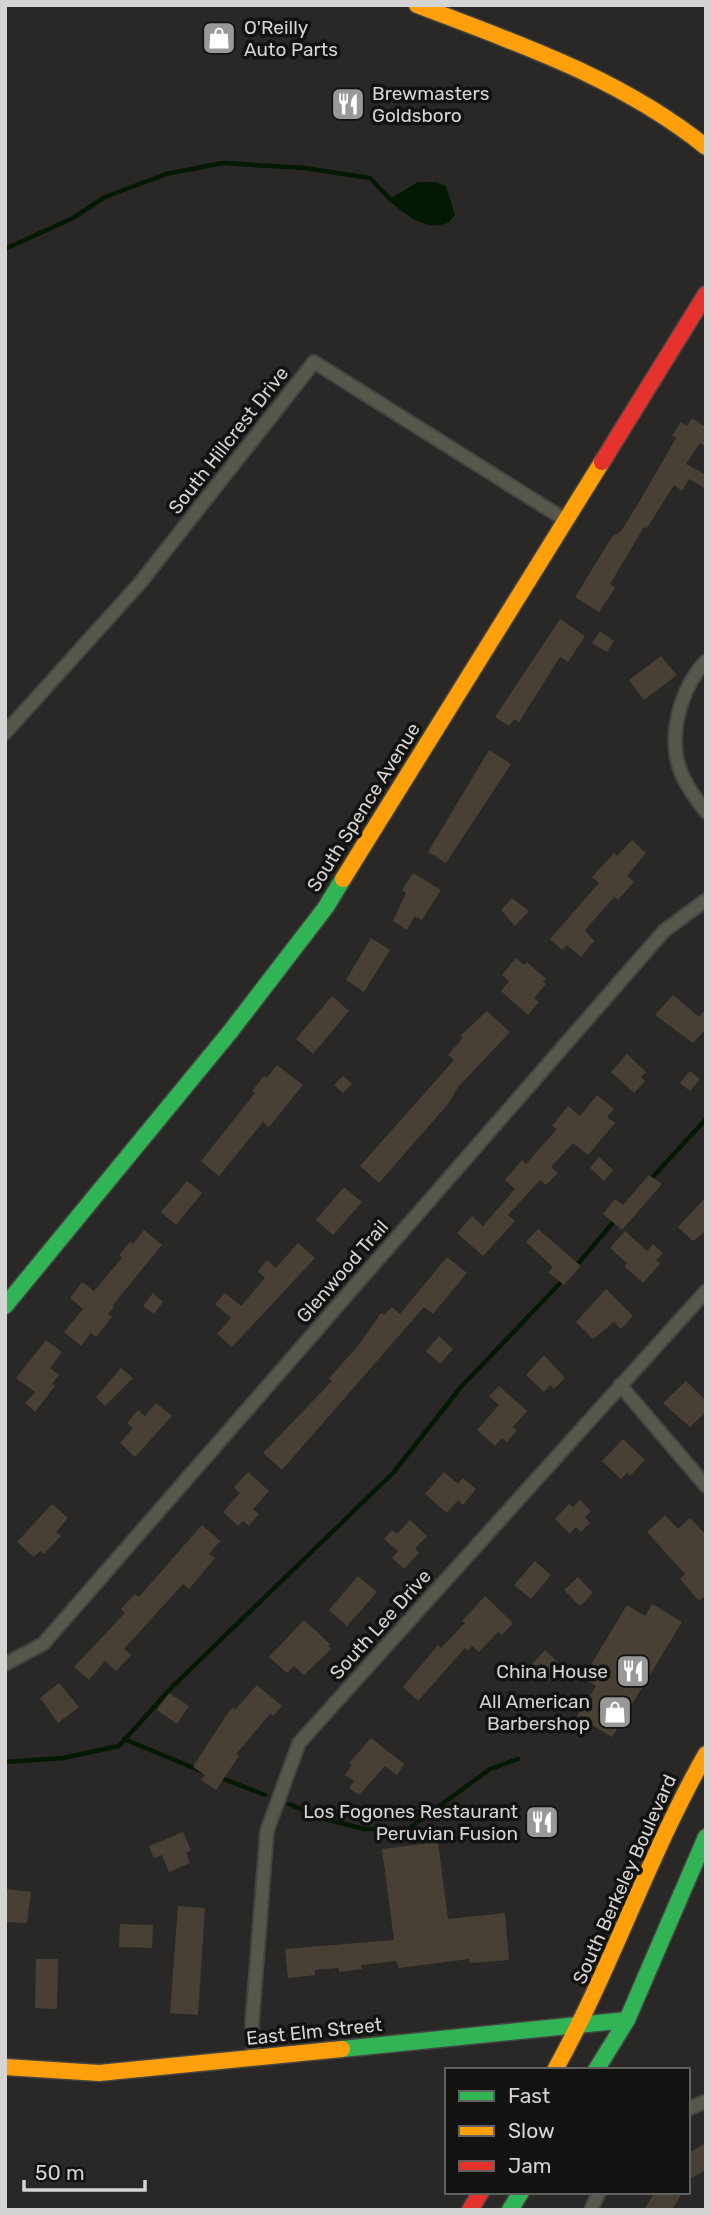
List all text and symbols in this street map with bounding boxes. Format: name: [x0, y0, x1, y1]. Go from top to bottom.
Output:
place label: O'Reilly Auto Parts: [244, 16, 338, 61]
shop icon: O'Reilly Auto Parts: [200, 19, 238, 57]
place label: Brewmasters Goldsboro: [372, 82, 489, 127]
restaurant icon: Brewmasters Goldsboro: [329, 85, 367, 123]
street label: South Hillcrest Drive: [164, 362, 293, 519]
street label: South Spence Avenue: [302, 719, 425, 896]
street label: Glenwood Trail: [292, 1215, 393, 1327]
street label: South Lee Drive: [325, 1565, 436, 1684]
restaurant icon: China House: [614, 1652, 652, 1690]
place label: China House: [496, 1660, 608, 1683]
place label: All American Barbershop: [479, 1690, 590, 1735]
shop icon: All American Barbershop: [596, 1693, 634, 1731]
street label: South Berkeley Boulevard: [568, 1771, 681, 1987]
place label: Los Fogones Restaurant Peruvian Fusion: [303, 1800, 519, 1845]
restaurant icon: Los Fogones Restaurant Peruvian Fusion: [523, 1803, 561, 1841]
street label: East Elm Street: [245, 2013, 384, 2050]
legend: [445, 2068, 690, 2194]
text: Fast: [508, 2083, 550, 2108]
text: Slow: [508, 2118, 555, 2143]
scale bar: [24, 2148, 145, 2192]
text: Jam: [508, 2153, 552, 2178]
text: 50 m: [35, 2160, 85, 2185]

